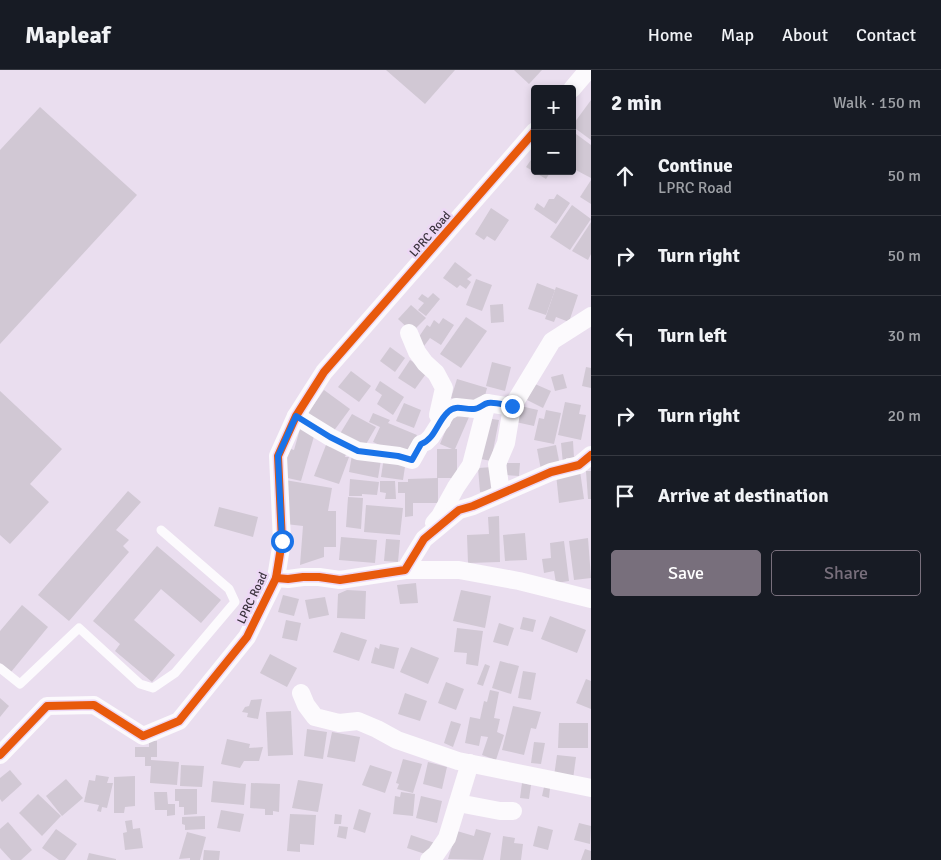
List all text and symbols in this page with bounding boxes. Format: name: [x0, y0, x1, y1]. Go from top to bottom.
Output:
text: Mapleaf: [25, 20, 110, 50]
text: Home: [648, 24, 693, 46]
text: Map: [721, 24, 754, 46]
text: About: [782, 24, 828, 46]
text: Contact: [856, 24, 916, 46]
map controls: [531, 85, 576, 175]
button: +: [531, 85, 576, 130]
text: 2 min: [611, 90, 662, 116]
text: Walk · 150 m: [833, 93, 921, 113]
button: −: [531, 130, 576, 175]
text: Continue: [658, 154, 733, 178]
icon: ahead: [611, 162, 639, 190]
text: 50 m: [887, 166, 921, 186]
text: LPRC Road: [658, 178, 732, 198]
street label: LPRC Road: [406, 208, 454, 260]
icon: right: [611, 242, 639, 270]
text: Turn right: [658, 244, 740, 268]
text: 50 m: [887, 246, 921, 266]
icon: left: [611, 322, 639, 350]
text: Turn left: [658, 324, 727, 348]
text: 30 m: [887, 326, 921, 346]
route end: [501, 395, 524, 418]
icon: right: [611, 402, 639, 430]
text: Turn right: [658, 404, 740, 428]
text: 20 m: [887, 406, 921, 426]
icon: arrive: [611, 482, 639, 510]
text: Arrive at destination: [658, 484, 829, 508]
route start: [271, 530, 294, 553]
button: Save: [611, 550, 761, 596]
button: Share: [771, 550, 921, 596]
street label: LPRC Road: [234, 570, 271, 627]

